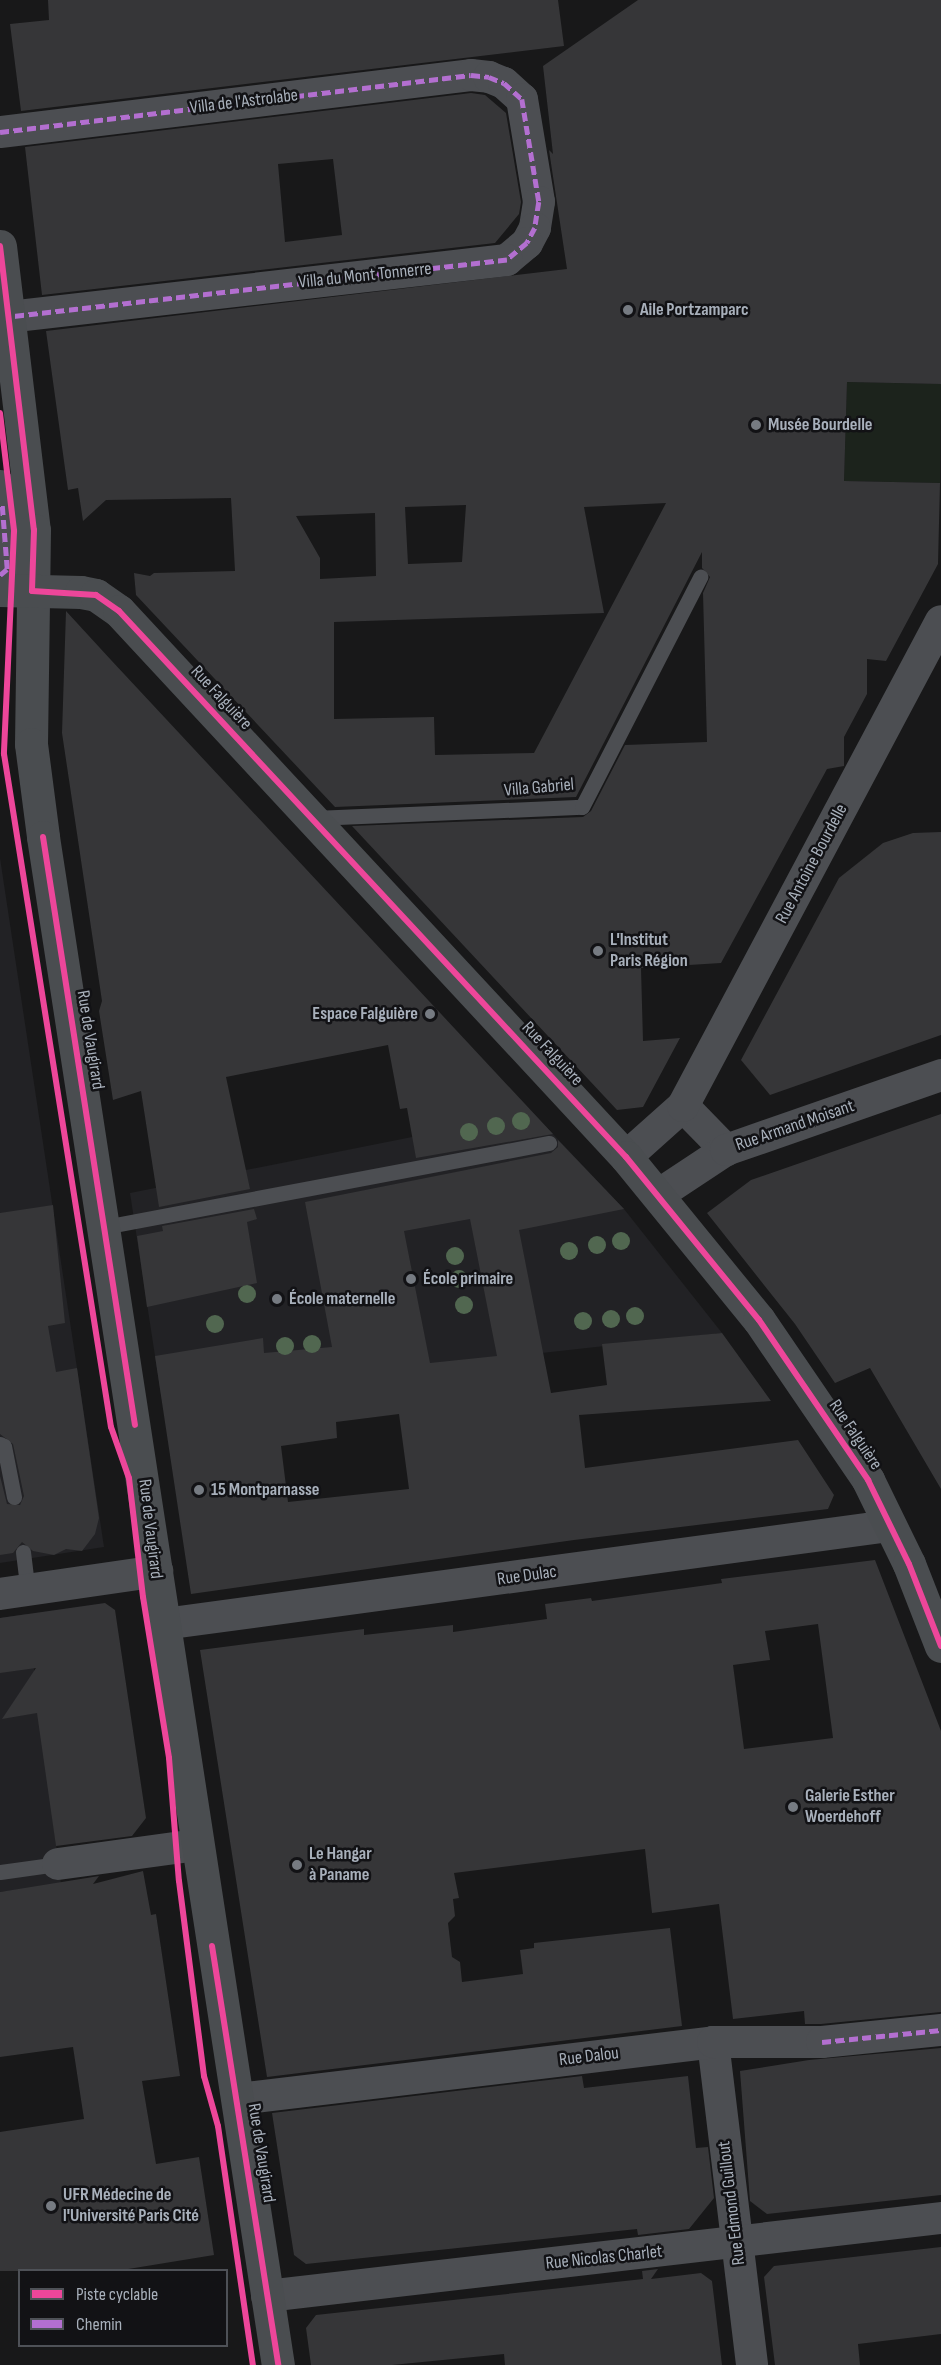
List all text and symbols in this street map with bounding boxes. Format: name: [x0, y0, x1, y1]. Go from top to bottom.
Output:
street label: Villa de l'Astrolabe: [189, 85, 299, 119]
street label: Villa du Mont Tonnerre: [297, 258, 433, 294]
place label: Aile Portzamparc: [640, 299, 749, 321]
marker: Aile Portzamparc: [621, 303, 635, 317]
place label: Musée Bourdelle: [768, 414, 873, 436]
marker: Musée Bourdelle: [749, 418, 763, 432]
street label: Rue Falguière: [186, 661, 256, 735]
street label: Villa Gabriel: [503, 774, 575, 802]
street label: Rue Antoine Bourdelle: [771, 801, 853, 927]
place label: L'Institut Paris Région: [610, 930, 688, 972]
marker: L'Institut Paris Région: [591, 944, 605, 958]
street label: Rue de Vaugirard: [71, 989, 109, 1091]
place label: Espace Falguière: [312, 1003, 418, 1025]
marker: Espace Falguière: [423, 1007, 437, 1021]
street label: Rue Falguière: [517, 1017, 587, 1091]
street label: Rue Armand Moisant: [733, 1096, 857, 1156]
place label: École primaire: [423, 1268, 513, 1290]
marker: École primaire: [404, 1272, 418, 1286]
place label: École maternelle: [289, 1288, 395, 1310]
marker: École maternelle: [270, 1292, 284, 1306]
street label: Rue Falguière: [824, 1396, 886, 1474]
street label: Rue de Vaugirard: [133, 1478, 167, 1580]
place label: 15 Montparnasse: [211, 1479, 319, 1501]
marker: 15 Montparnasse: [192, 1483, 206, 1497]
street label: Rue Dulac: [496, 1561, 558, 1591]
place label: Galerie Esther Woerdehoff: [805, 1786, 895, 1828]
marker: Galerie Esther Woerdehoff: [786, 1800, 800, 1814]
place label: Le Hangar à Paname: [309, 1844, 372, 1886]
marker: Le Hangar à Paname: [290, 1858, 304, 1872]
street label: Rue Dalou: [558, 2043, 620, 2071]
street label: Rue de Vaugirard: [242, 2102, 280, 2204]
street label: Rue Edmond Guillout: [714, 2140, 750, 2266]
place label: UFR Médecine de l'Université Paris Cité: [63, 2185, 199, 2228]
marker: UFR Médecine de l'Université Paris Cité: [44, 2199, 58, 2213]
street label: Rue Nicolas Charlet: [545, 2241, 663, 2275]
legend: [18, 2269, 228, 2347]
text: Piste cyclable: [76, 2284, 158, 2305]
text: Chemin: [76, 2314, 122, 2335]

